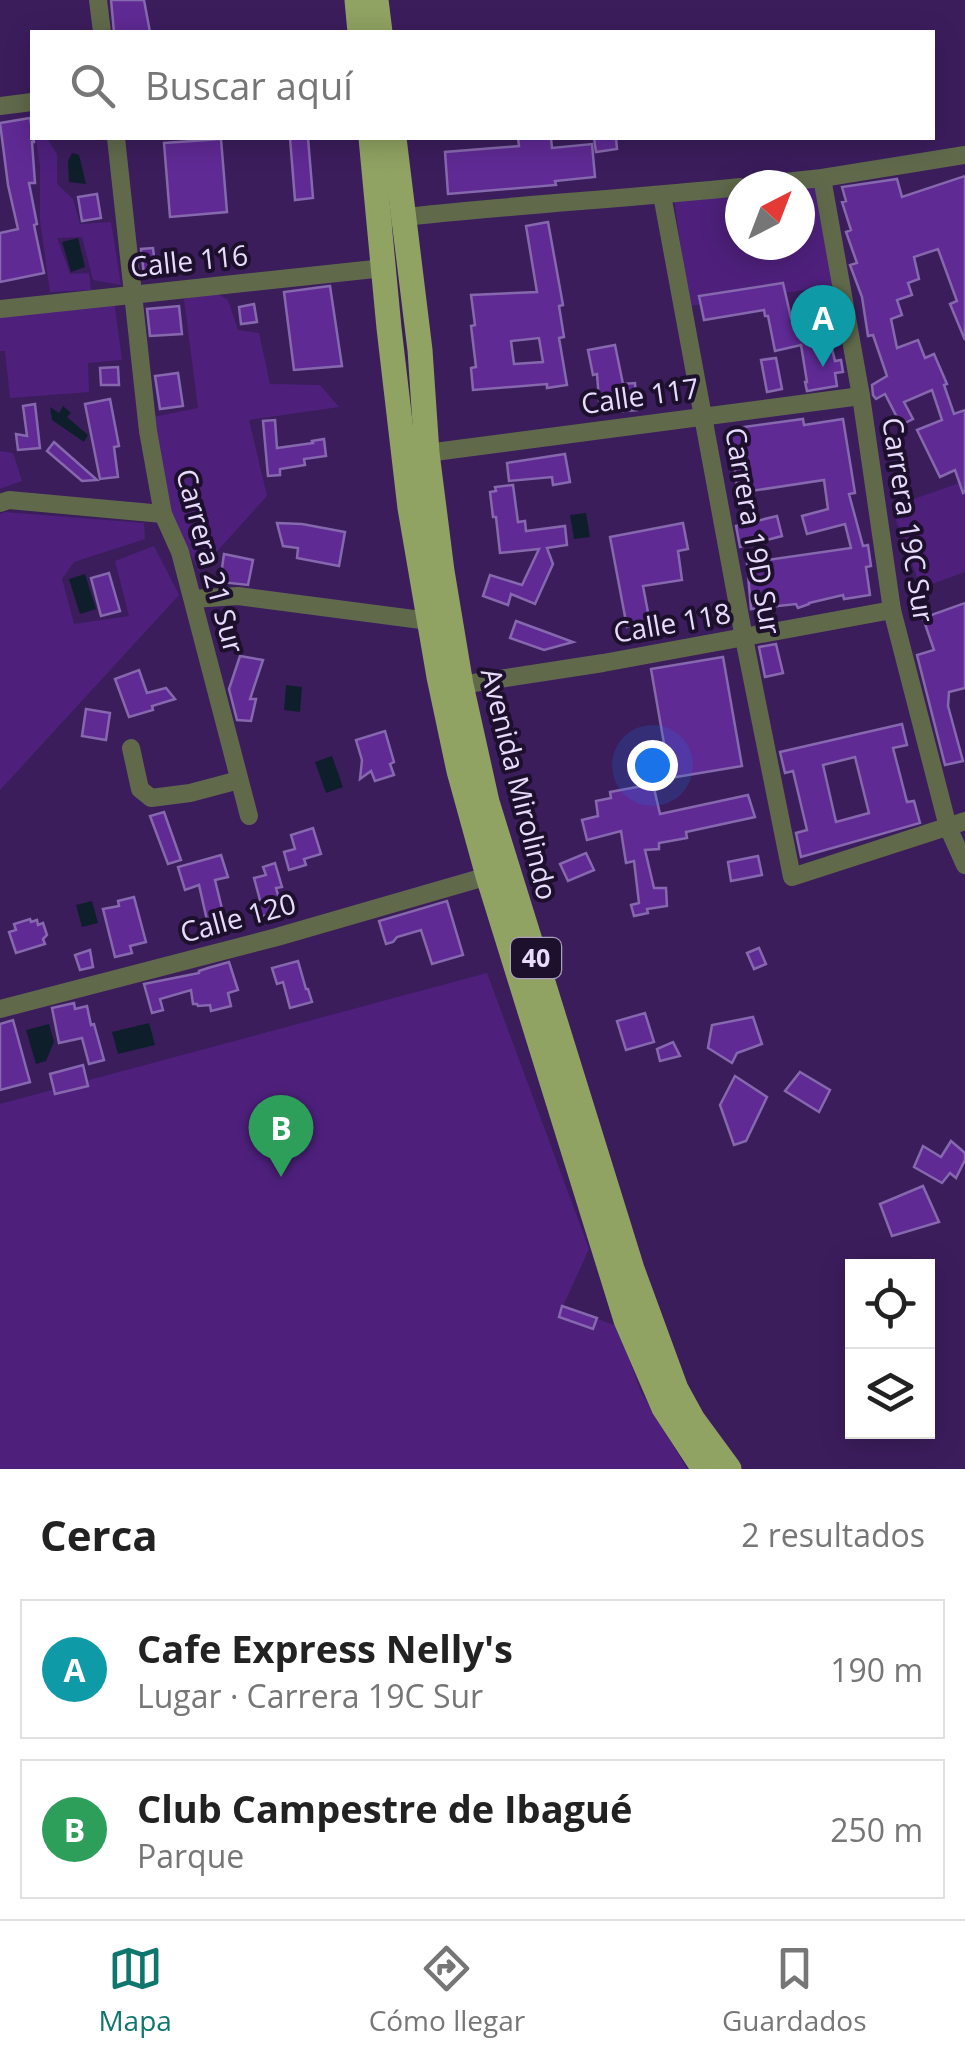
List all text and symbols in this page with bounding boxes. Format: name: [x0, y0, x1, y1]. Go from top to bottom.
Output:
search box: [30, 30, 935, 140]
icon: search: [65, 58, 120, 113]
text: Buscar aquí: [145, 59, 353, 111]
north arrow: [725, 170, 815, 260]
street label: Calle 116: [128, 235, 250, 285]
pin: A: [790, 284, 856, 367]
street label: Calle 117: [579, 368, 701, 422]
street label: Carrera 19C Sur: [874, 415, 944, 626]
street label: Carrera 19D Sur: [717, 424, 791, 638]
street label: Carrera 21 Sur: [168, 464, 254, 658]
street label: Calle 118: [610, 593, 733, 651]
street label: Avenida Mirolindo: [473, 664, 567, 904]
your location: [627, 740, 678, 791]
street label: Calle 120: [176, 883, 300, 951]
road number: 40: [511, 938, 561, 978]
pin: B: [248, 1094, 314, 1177]
map controls: [845, 1259, 935, 1439]
button: locate: [845, 1259, 935, 1349]
button: layers: [845, 1349, 935, 1439]
text: Cerca: [40, 1506, 158, 1563]
text: 2 resultados: [741, 1513, 925, 1556]
text: Cafe Express Nelly's: [137, 1622, 513, 1674]
text: A: [63, 1648, 86, 1691]
text: 190 m: [830, 1648, 923, 1691]
text: Lugar · Carrera 19C Sur: [137, 1674, 483, 1717]
text: Club Campestre de Ibagué: [137, 1782, 632, 1834]
text: B: [64, 1808, 85, 1851]
text: 250 m: [830, 1808, 923, 1851]
text: Parque: [137, 1834, 244, 1877]
tab: Mapa: [98, 1941, 172, 2039]
tab: Cómo llegar: [369, 1941, 525, 2039]
tab: Guardados: [722, 1941, 867, 2039]

